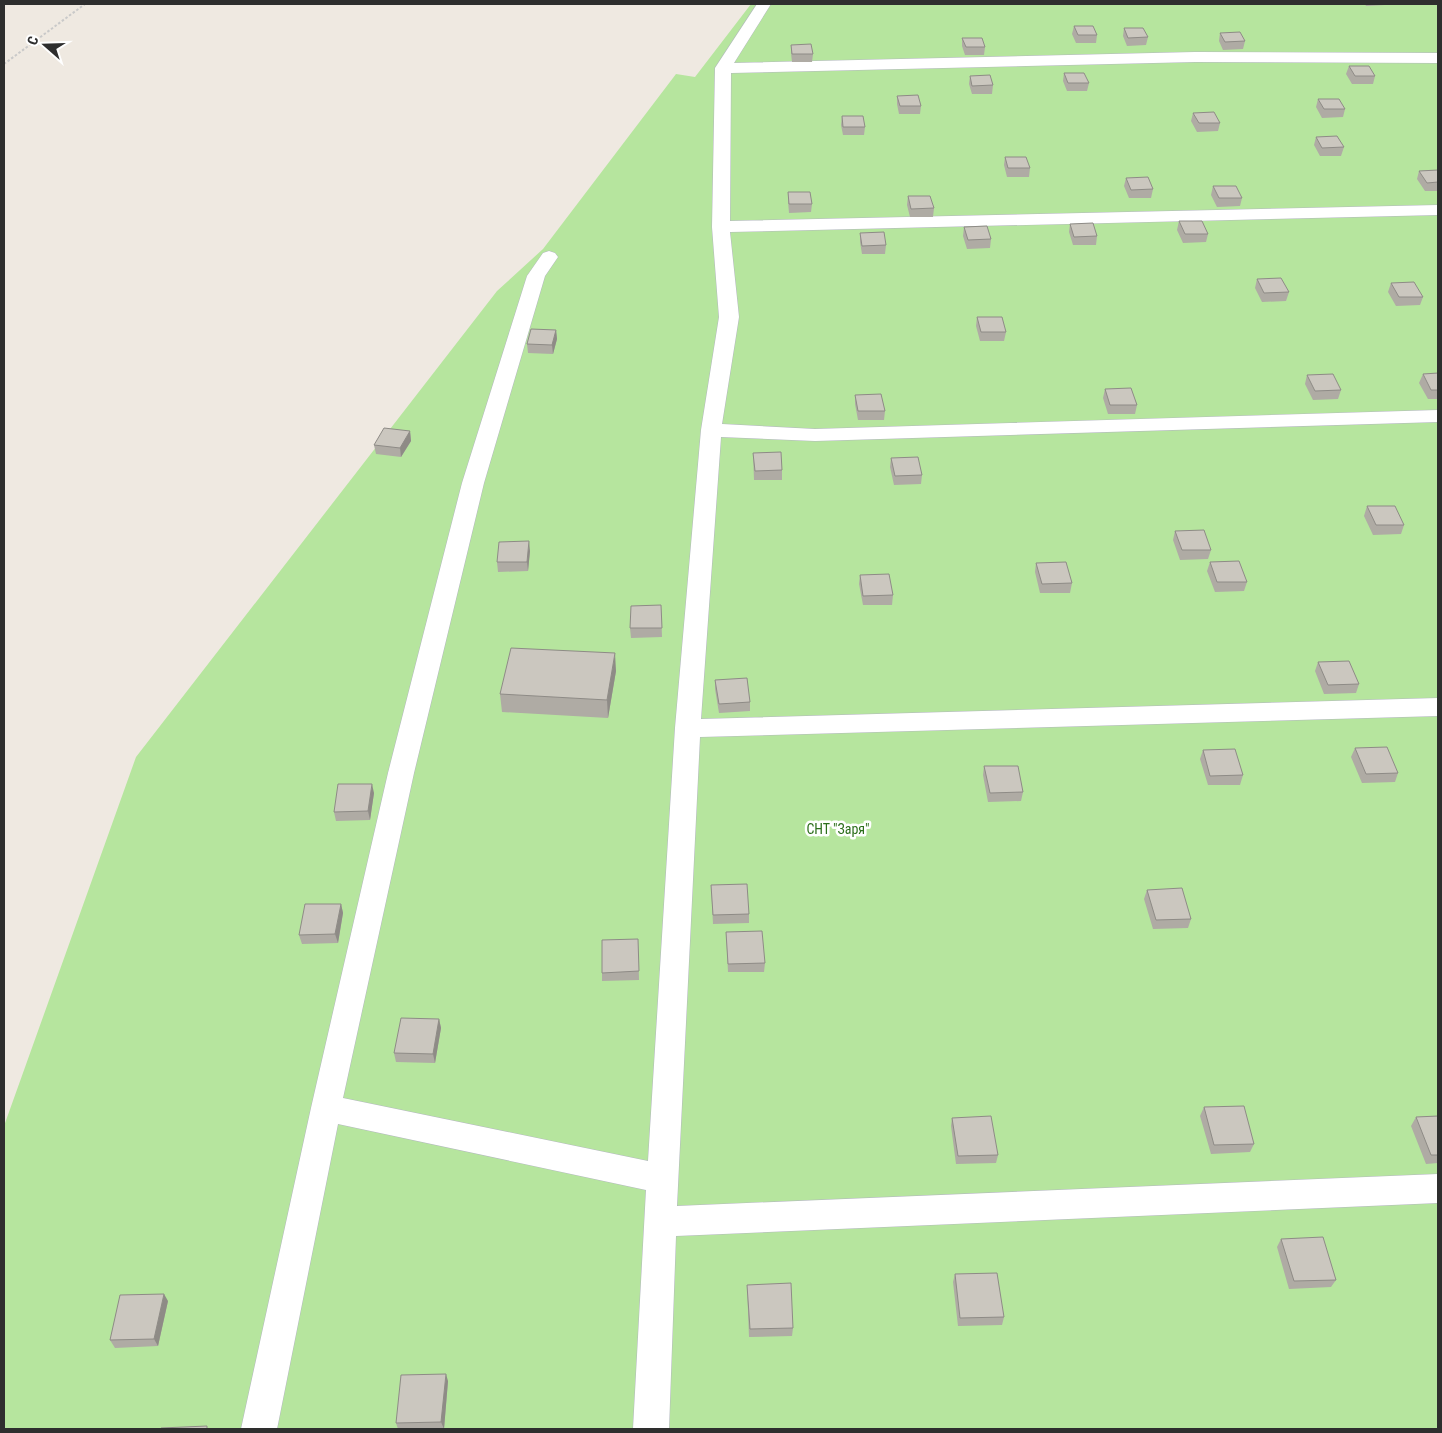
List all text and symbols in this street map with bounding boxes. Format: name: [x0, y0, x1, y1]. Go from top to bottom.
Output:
north arrow: [20, 20, 70, 70]
text: С: [24, 34, 42, 47]
park label: СНТ "Заря": [806, 821, 870, 837]

